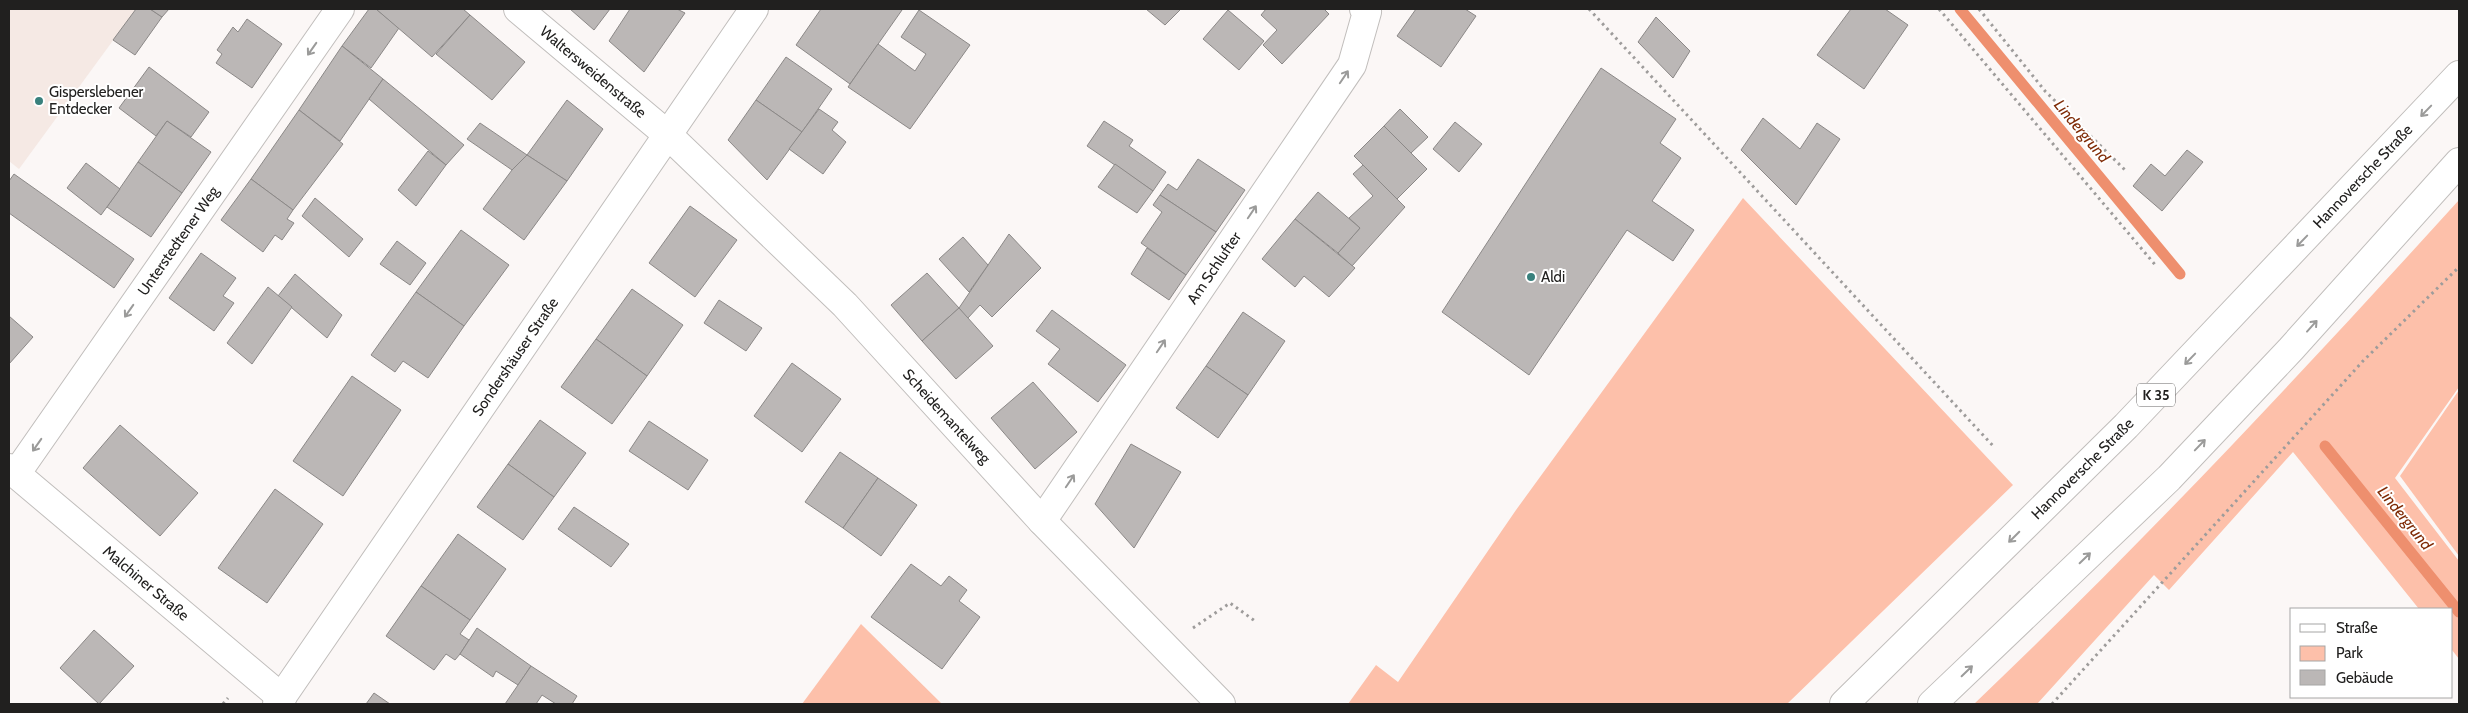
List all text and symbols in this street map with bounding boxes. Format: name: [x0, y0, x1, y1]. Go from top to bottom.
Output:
street label: Waltersweidenstraße: [536, 22, 650, 122]
one-way arrow: [307, 42, 317, 56]
one-way arrow: [1339, 71, 1349, 85]
place label: Gisperslebener Entdecker: [49, 83, 144, 118]
marker: Gisperslebener Entdecker: [33, 95, 45, 107]
water label: Lindergrund: [2050, 96, 2114, 167]
one-way arrow: [2420, 104, 2432, 117]
street label: Hannoversche Straße: [2309, 121, 2416, 232]
street label: Unterstedtener Weg: [134, 182, 223, 299]
one-way arrow: [1247, 205, 1257, 219]
street label: Am Schlufter: [1183, 228, 1245, 307]
one-way arrow: [2296, 235, 2308, 248]
place label: Aldi: [1541, 268, 1565, 286]
marker: Aldi: [1525, 271, 1537, 283]
street label: Sondershäuser Straße: [468, 294, 562, 419]
one-way arrow: [124, 304, 134, 318]
one-way arrow: [2306, 320, 2318, 333]
one-way arrow: [1156, 339, 1166, 353]
one-way arrow: [2184, 353, 2196, 365]
street label: Scheidemantelweg: [899, 365, 994, 468]
road number: K 35: [2137, 384, 2175, 406]
street label: Hannoversche Straße: [2028, 414, 2138, 523]
one-way arrow: [32, 437, 42, 451]
one-way arrow: [2194, 439, 2206, 451]
one-way arrow: [1065, 474, 1075, 488]
water label: Lindergrund: [2374, 482, 2437, 554]
one-way arrow: [2008, 531, 2020, 543]
street label: Malchiner Straße: [99, 542, 193, 625]
one-way arrow: [2078, 552, 2091, 564]
legend: [2290, 608, 2453, 698]
text: Straße: [2336, 619, 2378, 637]
text: Park: [2336, 644, 2363, 662]
one-way arrow: [1961, 665, 1973, 677]
text: Gebäude: [2336, 669, 2393, 687]

